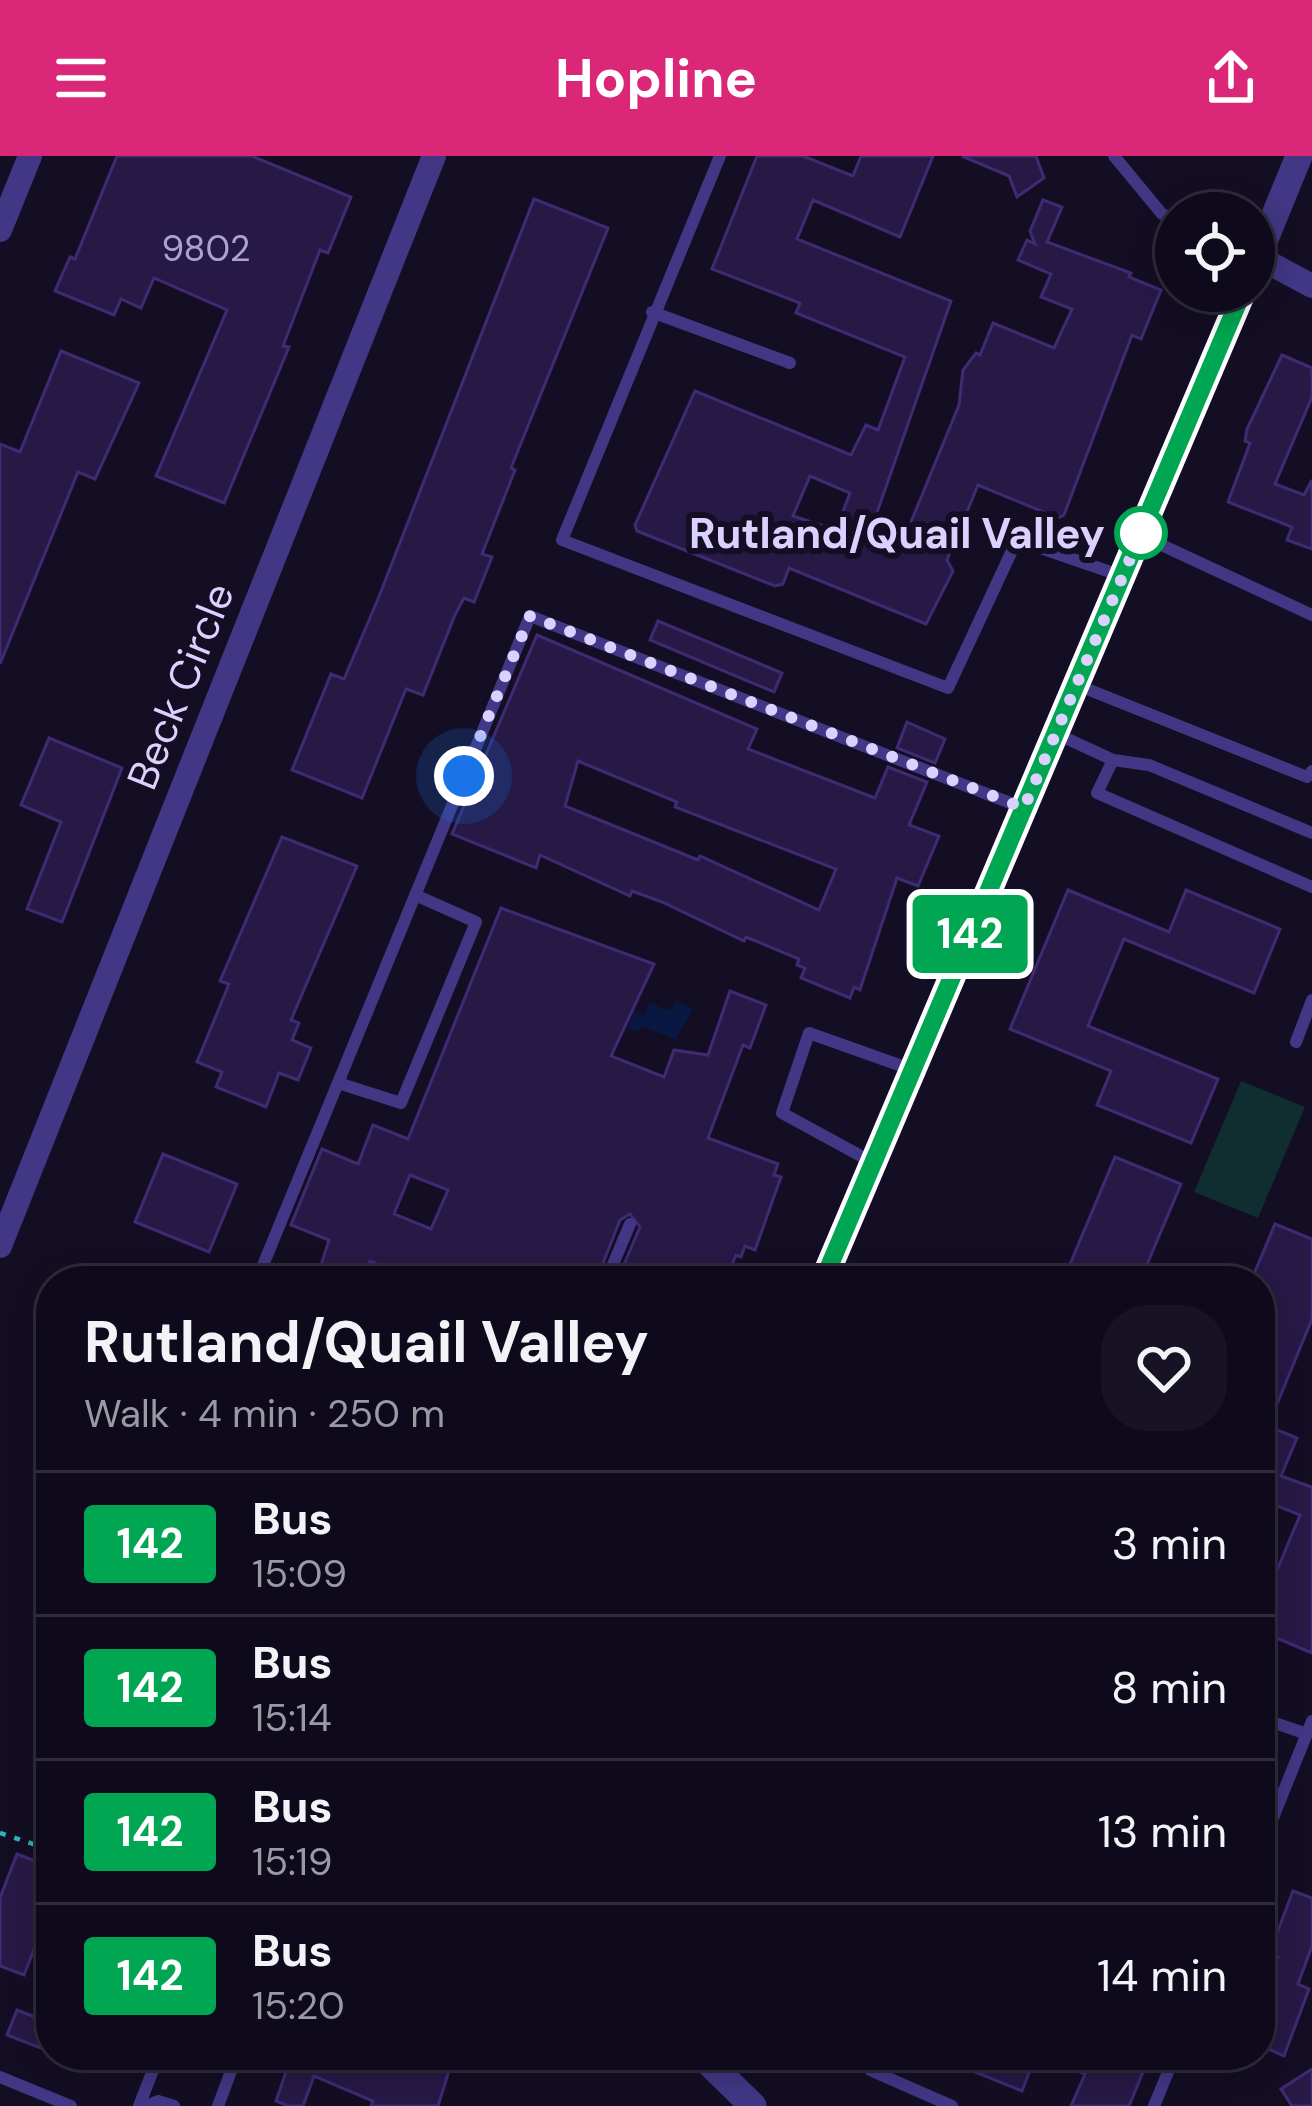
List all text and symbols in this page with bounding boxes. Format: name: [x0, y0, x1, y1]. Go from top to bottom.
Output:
text: Hopline: [555, 43, 757, 114]
icon: menu: [48, 45, 114, 111]
icon: share: [1198, 45, 1264, 111]
map controls: [1155, 192, 1275, 312]
button: locate: [1155, 192, 1275, 312]
house number: 9802: [162, 225, 250, 272]
place label: Rutland/Quail Valley: [689, 506, 1105, 561]
marker: Rutland/Quail Valley: [1116, 508, 1166, 558]
street label: Beck Circle: [114, 575, 247, 797]
your location: [434, 746, 494, 806]
line badge: 142: [901, 895, 1039, 973]
text: 142: [937, 906, 1003, 961]
text: Rutland/Quail Valley: [84, 1305, 649, 1380]
button: heart: [1101, 1305, 1227, 1431]
text: Walk · 4 min · 250 m: [84, 1388, 445, 1439]
text: Bus: [252, 1489, 332, 1548]
text: 3 min: [1112, 1514, 1227, 1573]
text: 142: [117, 1516, 183, 1571]
text: 15:09: [252, 1548, 347, 1599]
text: Bus: [252, 1633, 332, 1692]
text: 8 min: [1111, 1658, 1227, 1717]
text: 142: [117, 1660, 183, 1715]
text: 15:14: [252, 1692, 332, 1743]
text: Bus: [252, 1777, 332, 1836]
text: 13 min: [1098, 1802, 1227, 1861]
text: 142: [117, 1804, 183, 1859]
text: 15:19: [252, 1836, 333, 1887]
text: Bus: [252, 1921, 332, 1980]
text: 14 min: [1097, 1946, 1227, 2005]
text: 142: [117, 1948, 183, 2003]
text: 15:20: [252, 1980, 345, 2031]

